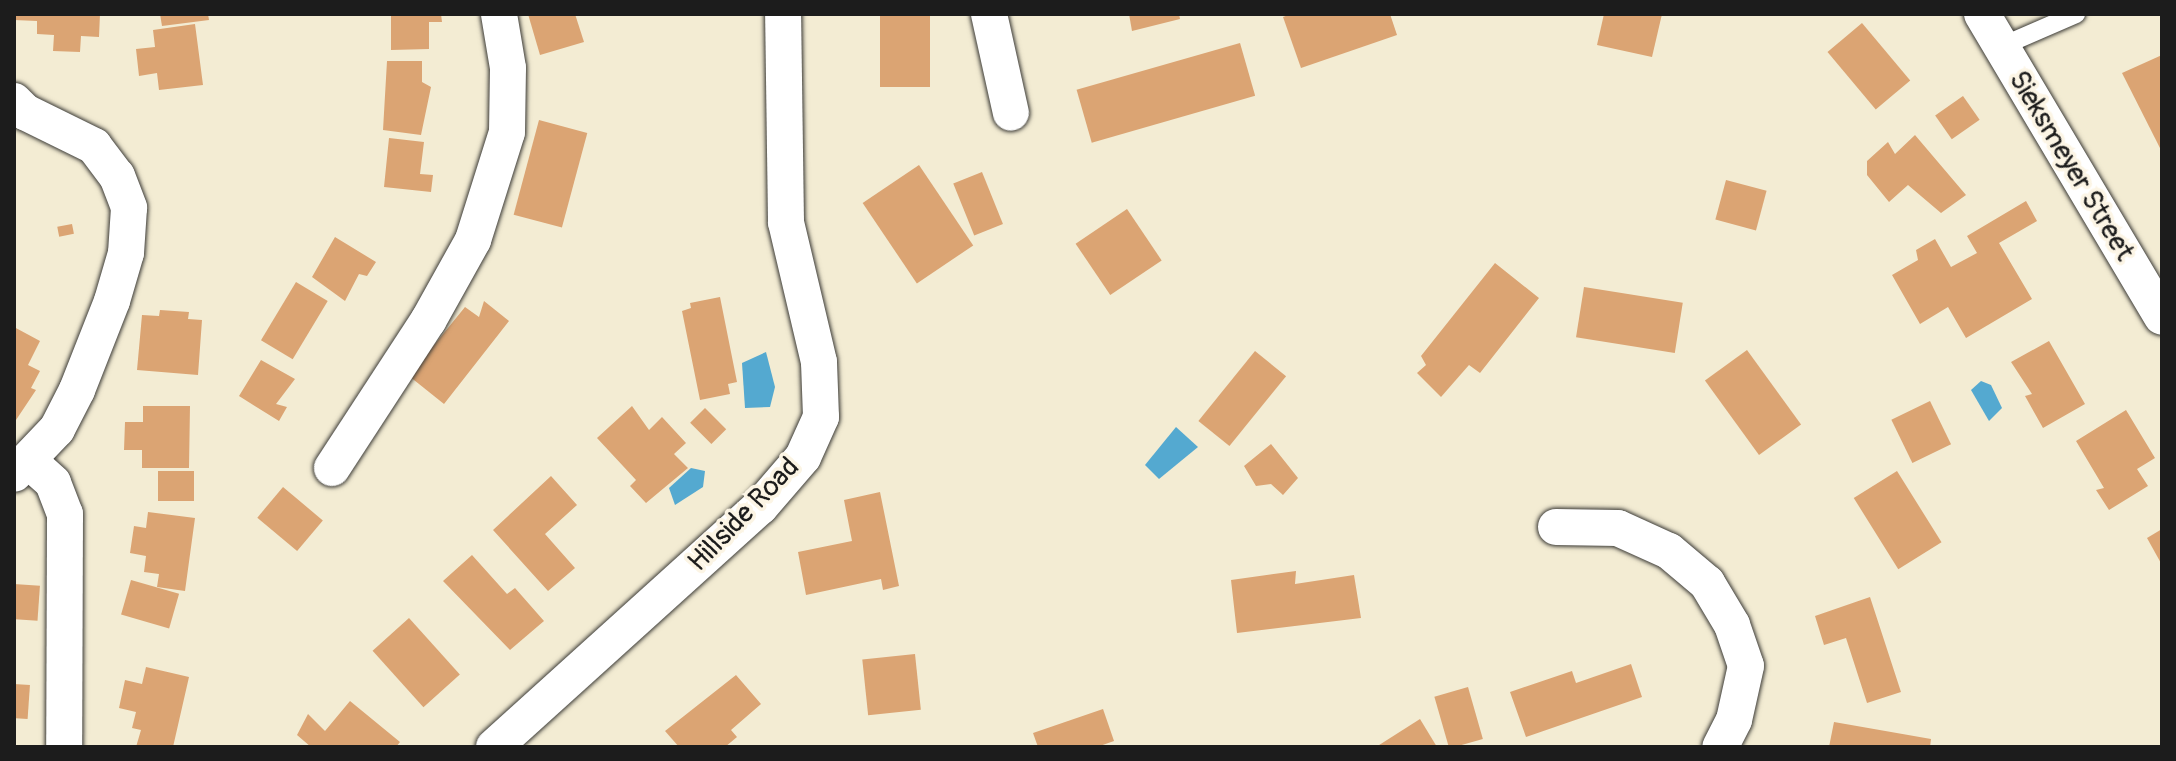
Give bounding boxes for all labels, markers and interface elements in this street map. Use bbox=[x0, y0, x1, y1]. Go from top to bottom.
street label: Sieksmeyer Street bbox=[2001, 65, 2141, 267]
street label: Hillside Road bbox=[681, 451, 807, 579]

